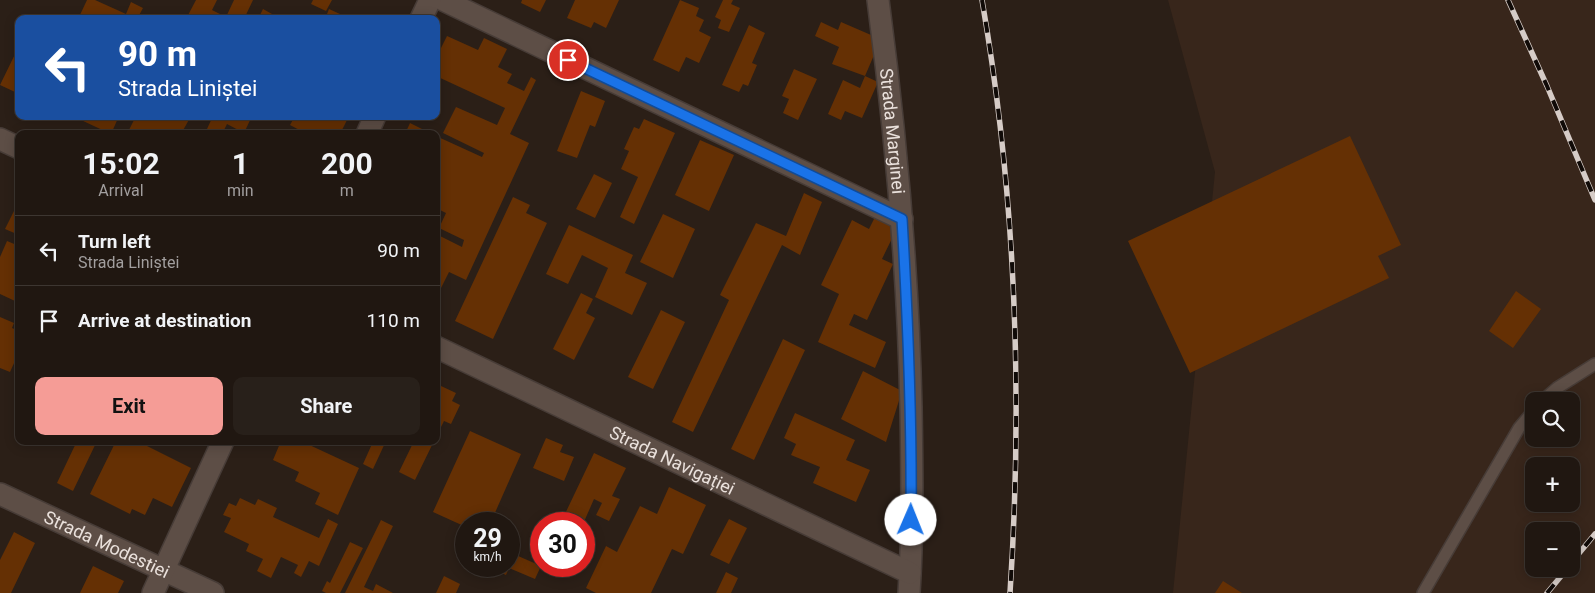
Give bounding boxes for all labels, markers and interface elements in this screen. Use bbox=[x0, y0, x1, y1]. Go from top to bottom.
text: 90 m bbox=[118, 34, 197, 75]
icon: left bbox=[35, 35, 100, 100]
pin bbox=[547, 39, 589, 81]
icon: arrive bbox=[554, 46, 582, 74]
street label: Strada Marginei bbox=[876, 67, 910, 195]
text: Strada Liniștei bbox=[118, 76, 257, 101]
text: 15:02 bbox=[82, 146, 160, 181]
text: 1 bbox=[232, 146, 249, 181]
text: 200 bbox=[321, 146, 373, 181]
text: Arrival bbox=[98, 181, 144, 200]
text: min bbox=[227, 181, 254, 200]
text: m bbox=[340, 181, 354, 200]
text: Turn left bbox=[78, 230, 151, 253]
icon: left bbox=[35, 237, 63, 265]
text: 90 m bbox=[377, 239, 420, 262]
text: Strada Liniștei bbox=[78, 253, 179, 272]
icon: arrive bbox=[35, 307, 63, 335]
text: Arrive at destination bbox=[78, 309, 251, 332]
text: 110 m bbox=[367, 309, 420, 332]
button: Exit bbox=[35, 377, 223, 435]
button: Share bbox=[233, 377, 420, 435]
map controls bbox=[1525, 392, 1580, 577]
button: search bbox=[1525, 392, 1580, 447]
street label: Strada Navigației bbox=[606, 421, 739, 499]
button: + bbox=[1525, 457, 1580, 512]
position arrow bbox=[884, 493, 936, 545]
street label: Strada Modestiei bbox=[41, 506, 173, 582]
speed limit sign: 30 bbox=[530, 512, 595, 577]
button: − bbox=[1525, 522, 1580, 577]
text: 29 bbox=[473, 524, 502, 553]
text: km/h bbox=[473, 550, 502, 564]

